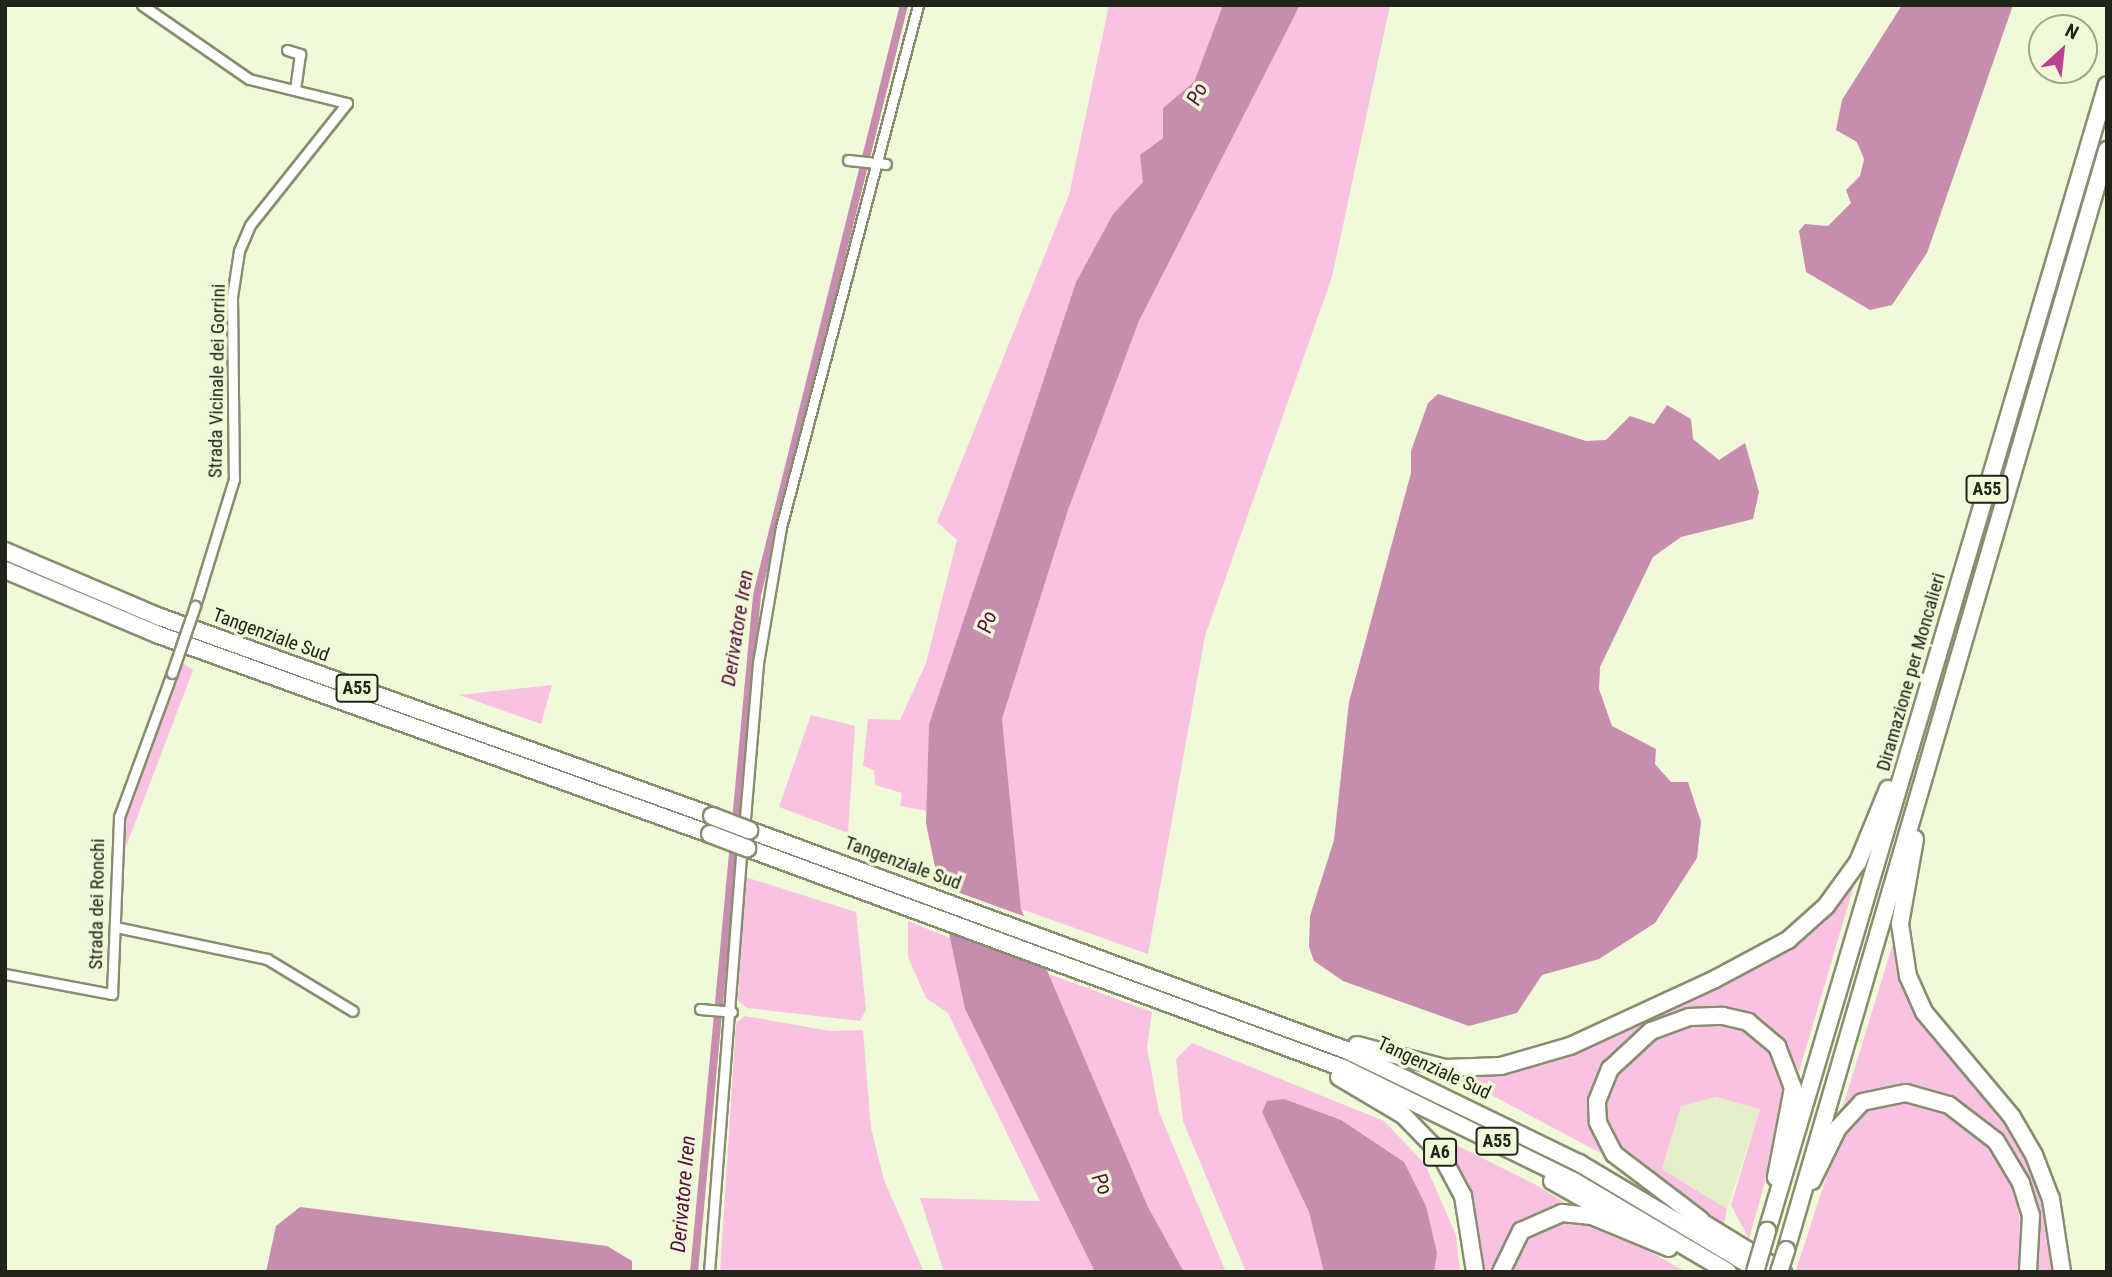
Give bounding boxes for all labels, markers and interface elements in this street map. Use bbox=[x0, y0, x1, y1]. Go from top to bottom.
north arrow bbox=[2028, 14, 2098, 84]
text: N bbox=[2061, 19, 2082, 45]
water label: Po bbox=[1181, 79, 1213, 109]
street label: Strada Vicinale dei Gorrini bbox=[204, 284, 230, 478]
road number: A55 bbox=[1964, 475, 2010, 504]
water label: Derivatore Iren bbox=[715, 568, 759, 688]
street label: Diramazione per Moncalieri bbox=[1872, 570, 1950, 774]
street label: Tangenziale Sud bbox=[210, 603, 332, 667]
water label: Po bbox=[972, 608, 1002, 636]
road number: A55 bbox=[334, 674, 380, 702]
street label: Tangenziale Sud bbox=[842, 831, 964, 895]
street label: Strada dei Ronchi bbox=[84, 838, 110, 970]
street label: Tangenziale Sud bbox=[1374, 1032, 1494, 1104]
road number: A55 bbox=[1474, 1126, 1520, 1156]
water label: Derivatore Iren bbox=[665, 1134, 701, 1254]
road number: A6 bbox=[1422, 1138, 1458, 1167]
water label: Po bbox=[1086, 1169, 1118, 1199]

